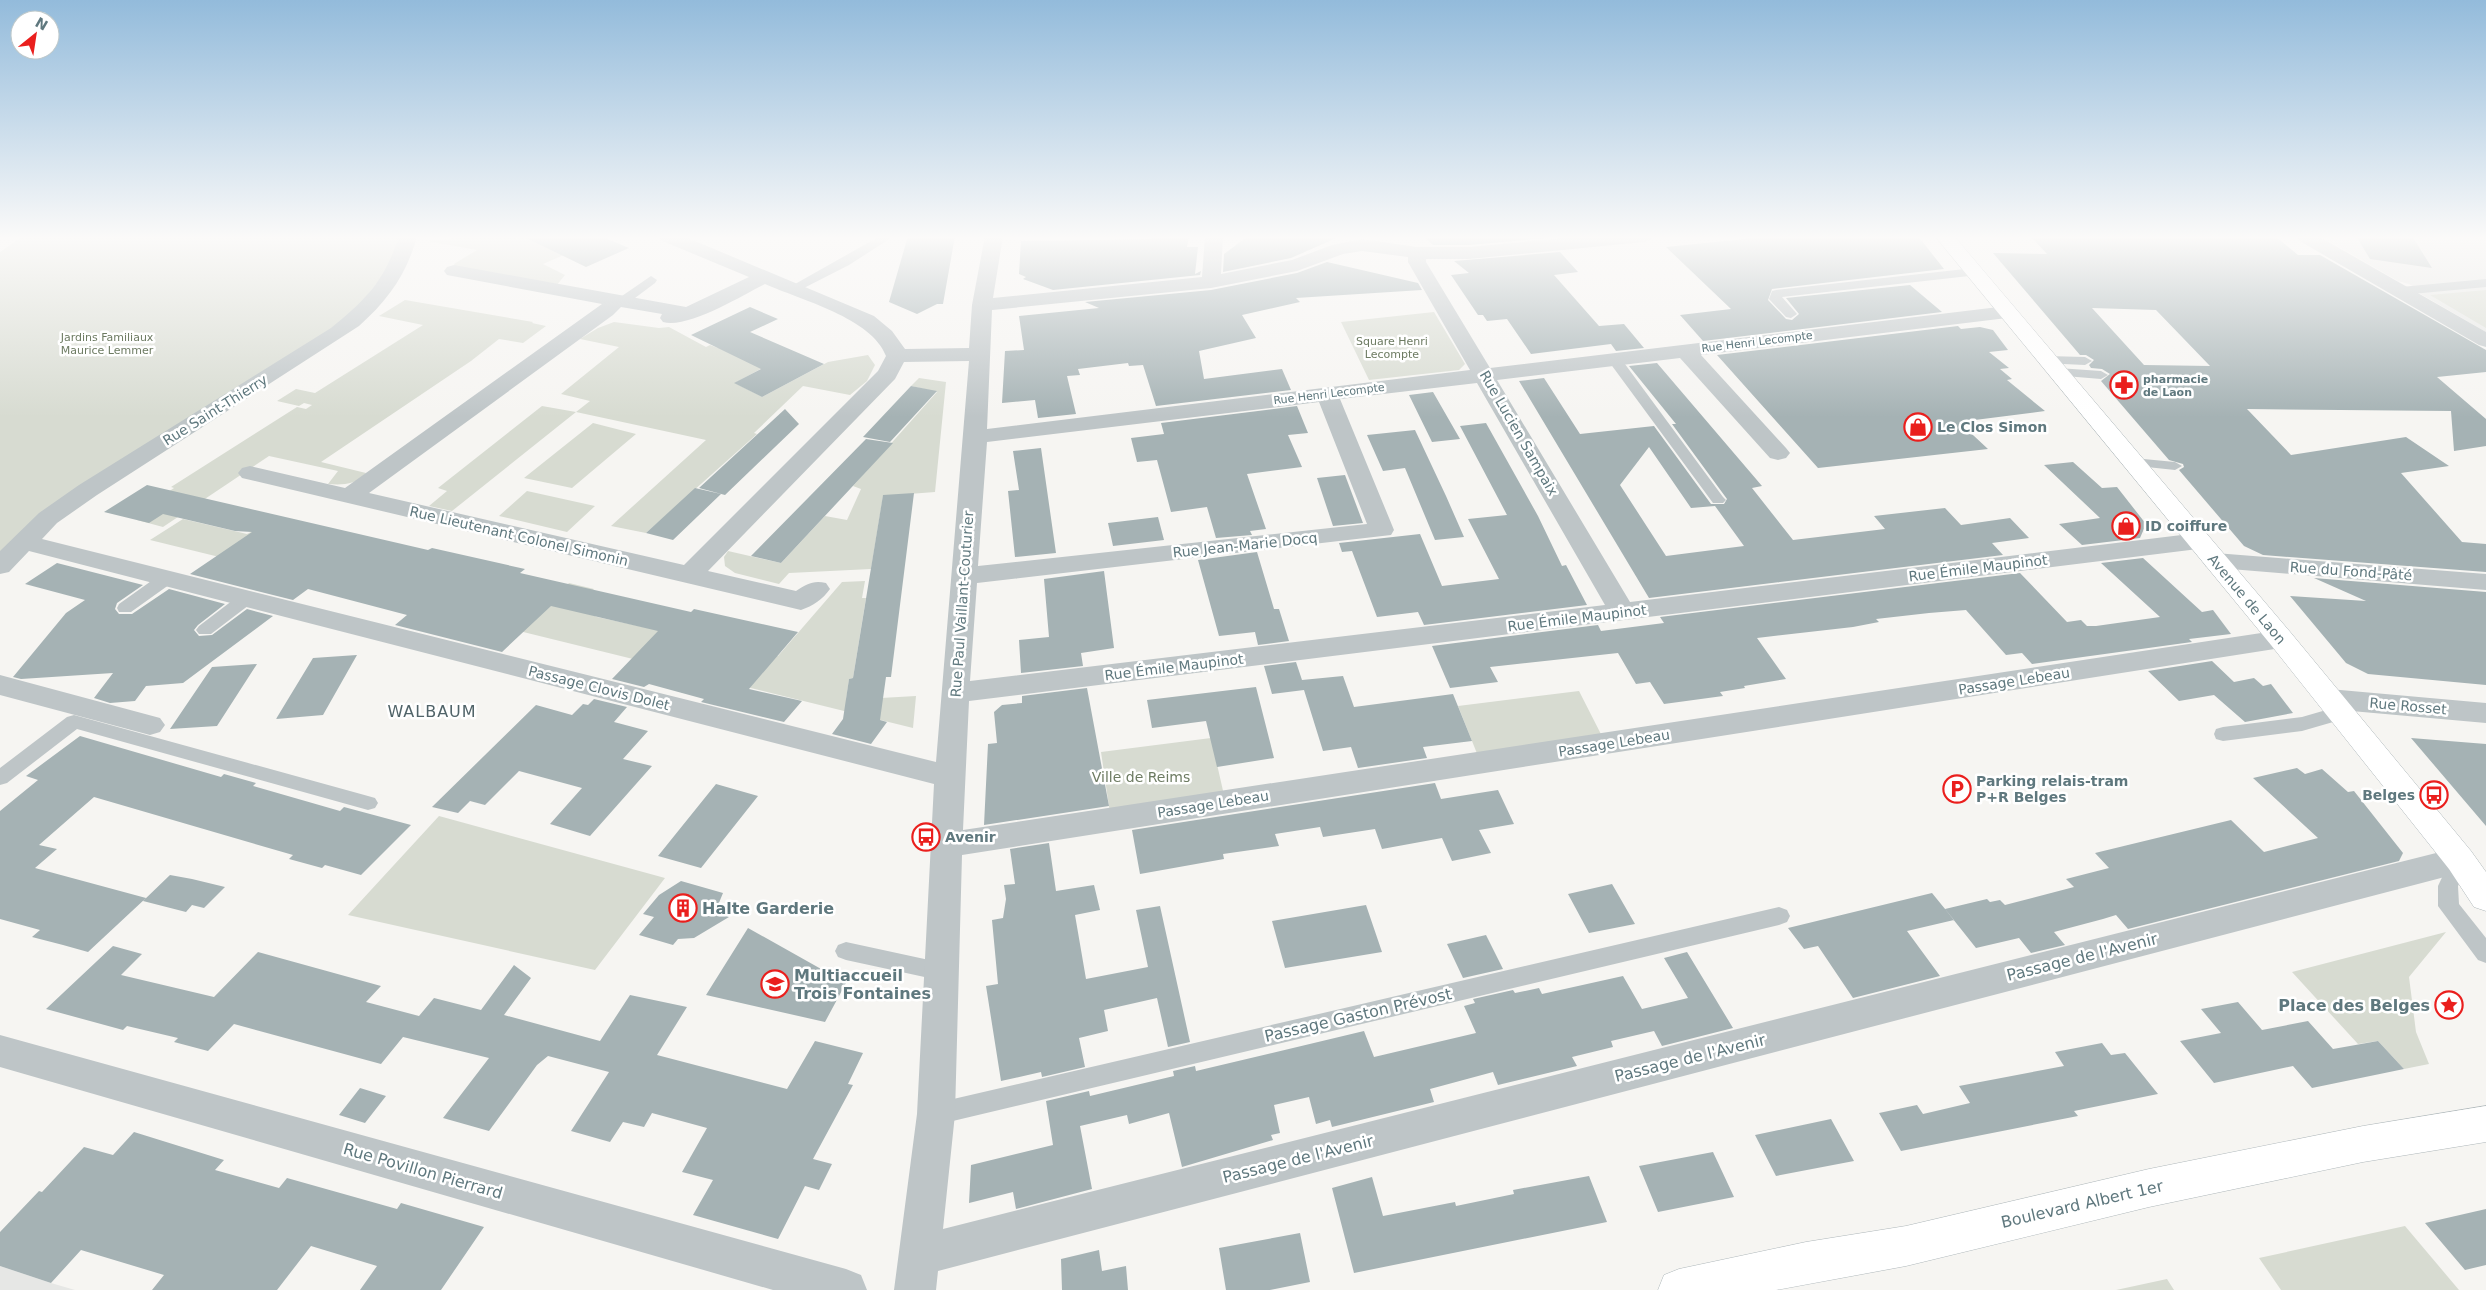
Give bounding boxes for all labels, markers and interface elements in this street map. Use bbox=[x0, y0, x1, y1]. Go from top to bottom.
north arrow bbox=[10, 10, 60, 60]
text: N bbox=[32, 14, 51, 34]
street label: Rue Henri Lecompte bbox=[1701, 329, 1813, 355]
park label: Jardins Familiaux Maurice Lemmer bbox=[60, 331, 154, 357]
park label: Square Henri Lecompte bbox=[1356, 335, 1428, 361]
street label: Rue Lucien Sampaix bbox=[1477, 368, 1561, 498]
pharmacy icon: pharmacie de Laon bbox=[2109, 370, 2139, 400]
street label: Rue Saint-Thierry bbox=[160, 371, 270, 449]
place label: pharmacie de Laon bbox=[2143, 373, 2208, 399]
street label: Rue Henri Lecompte bbox=[1273, 381, 1385, 407]
shop icon: Le Clos Simon bbox=[1903, 412, 1933, 442]
place label: Le Clos Simon bbox=[1937, 419, 2047, 435]
street label: Rue Lieutenant Colonel Simonin bbox=[408, 503, 630, 569]
street label: Rue Paul Vaillant-Couturier bbox=[947, 510, 977, 698]
shop icon: ID coiffure bbox=[2111, 511, 2141, 541]
place label: ID coiffure bbox=[2145, 518, 2227, 534]
street label: Rue Jean-Marie Docq bbox=[1172, 529, 1318, 561]
street label: Rue Émile Maupinot bbox=[1908, 551, 2049, 584]
street label: Avenue de Laon bbox=[2205, 551, 2289, 647]
street label: Rue du Fond-Pâté bbox=[2289, 559, 2413, 583]
street label: Rue Émile Maupinot bbox=[1507, 601, 1648, 634]
street label: Rue Émile Maupinot bbox=[1104, 650, 1245, 683]
street label: Passage Clovis Dolet bbox=[527, 663, 672, 713]
street label: Passage Lebeau bbox=[1957, 664, 2071, 698]
street label: Rue Rosset bbox=[2369, 695, 2448, 717]
district label: WALBAUM bbox=[387, 702, 477, 721]
street label: Passage Lebeau bbox=[1557, 726, 1671, 760]
park label: Ville de Reims bbox=[1092, 769, 1190, 785]
place label: Parking relais-tram P+R Belges bbox=[1976, 773, 2128, 805]
parking icon: Parking relais-tram P+R Belges bbox=[1942, 774, 1972, 804]
bus stop icon: Belges bbox=[2419, 780, 2449, 810]
street label: Passage Lebeau bbox=[1156, 787, 1270, 821]
place label: Belges bbox=[2362, 787, 2415, 803]
bus stop icon: Avenir bbox=[911, 822, 941, 852]
place label: Avenir bbox=[945, 829, 996, 845]
building icon: Halte Garderie bbox=[668, 893, 698, 923]
place label: Halte Garderie bbox=[702, 899, 834, 918]
street label: Passage de l'Avenir bbox=[2005, 929, 2160, 985]
place label: Multiaccueil Trois Fontaines bbox=[794, 966, 931, 1003]
school or university icon: Multiaccueil Trois Fontaines bbox=[760, 969, 790, 999]
street label: Passage Gaston Prévost bbox=[1263, 984, 1453, 1046]
place icon: Place des Belges bbox=[2434, 990, 2464, 1020]
place label: Place des Belges bbox=[2278, 996, 2430, 1015]
street label: Passage de l'Avenir bbox=[1613, 1030, 1768, 1086]
street label: Passage de l'Avenir bbox=[1221, 1131, 1376, 1187]
street label: Rue Povillon Pierrard bbox=[341, 1139, 505, 1203]
street label: Boulevard Albert 1er bbox=[1999, 1176, 2165, 1232]

